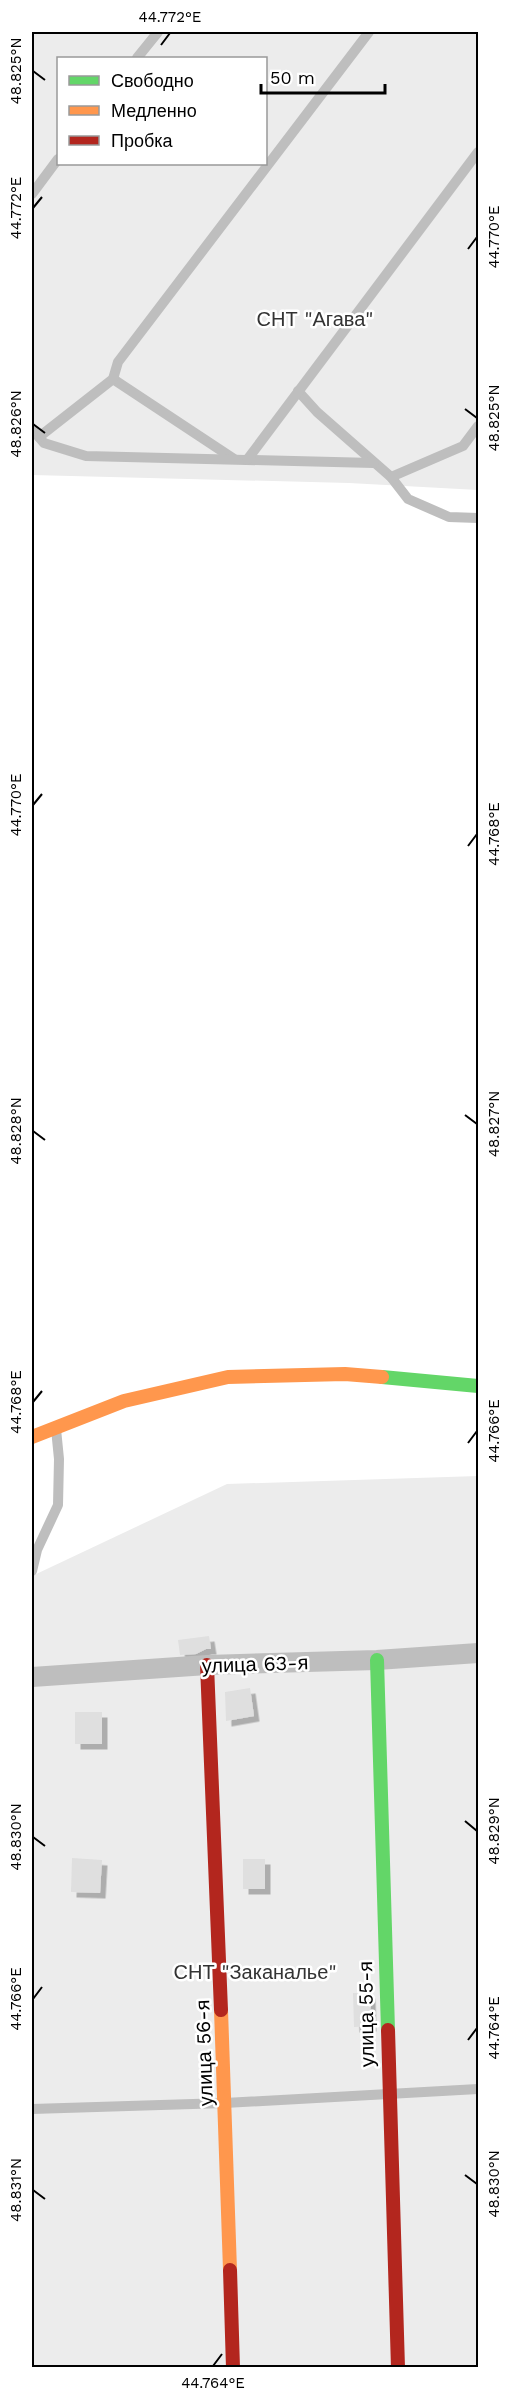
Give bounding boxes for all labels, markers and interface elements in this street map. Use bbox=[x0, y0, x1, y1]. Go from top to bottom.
text: 44.772°E bbox=[139, 8, 201, 26]
text: 48.825°N bbox=[7, 37, 25, 105]
legend bbox=[57, 57, 267, 165]
scale bar bbox=[261, 57, 386, 95]
text: 50 m bbox=[270, 67, 315, 88]
text: Свободно bbox=[111, 70, 194, 91]
text: Медленно bbox=[111, 100, 197, 121]
text: Пробка bbox=[111, 130, 174, 151]
text: 44.772°E bbox=[7, 177, 25, 239]
text: 44.770°E bbox=[485, 205, 503, 269]
park label: СНТ "Агава" bbox=[257, 307, 373, 331]
text: 48.825°N bbox=[485, 384, 503, 452]
text: 48.826°N bbox=[7, 390, 25, 458]
text: 44.770°E bbox=[7, 773, 25, 837]
text: 44.768°E bbox=[485, 802, 503, 866]
text: 48.827°N bbox=[485, 1091, 503, 1157]
text: 48.828°N bbox=[7, 1097, 25, 1165]
text: 44.768°E bbox=[7, 1370, 25, 1434]
text: 44.766°E bbox=[485, 1399, 503, 1463]
street label: улица 63-я bbox=[201, 1650, 309, 1678]
text: 48.829°N bbox=[485, 1797, 503, 1865]
text: 48.830°N bbox=[7, 1803, 25, 1871]
park label: СНТ "Заканалье" bbox=[174, 1960, 336, 1984]
street label: улица 55-я bbox=[353, 1961, 379, 2067]
text: 44.766°E bbox=[7, 1967, 25, 2031]
text: 44.764°E bbox=[485, 1996, 503, 2060]
street label: улица 56-я bbox=[190, 1999, 218, 2107]
text: 48.830°N bbox=[485, 2150, 503, 2218]
text: 48.831°N bbox=[7, 2158, 25, 2222]
text: 44.764°E bbox=[181, 2374, 245, 2392]

